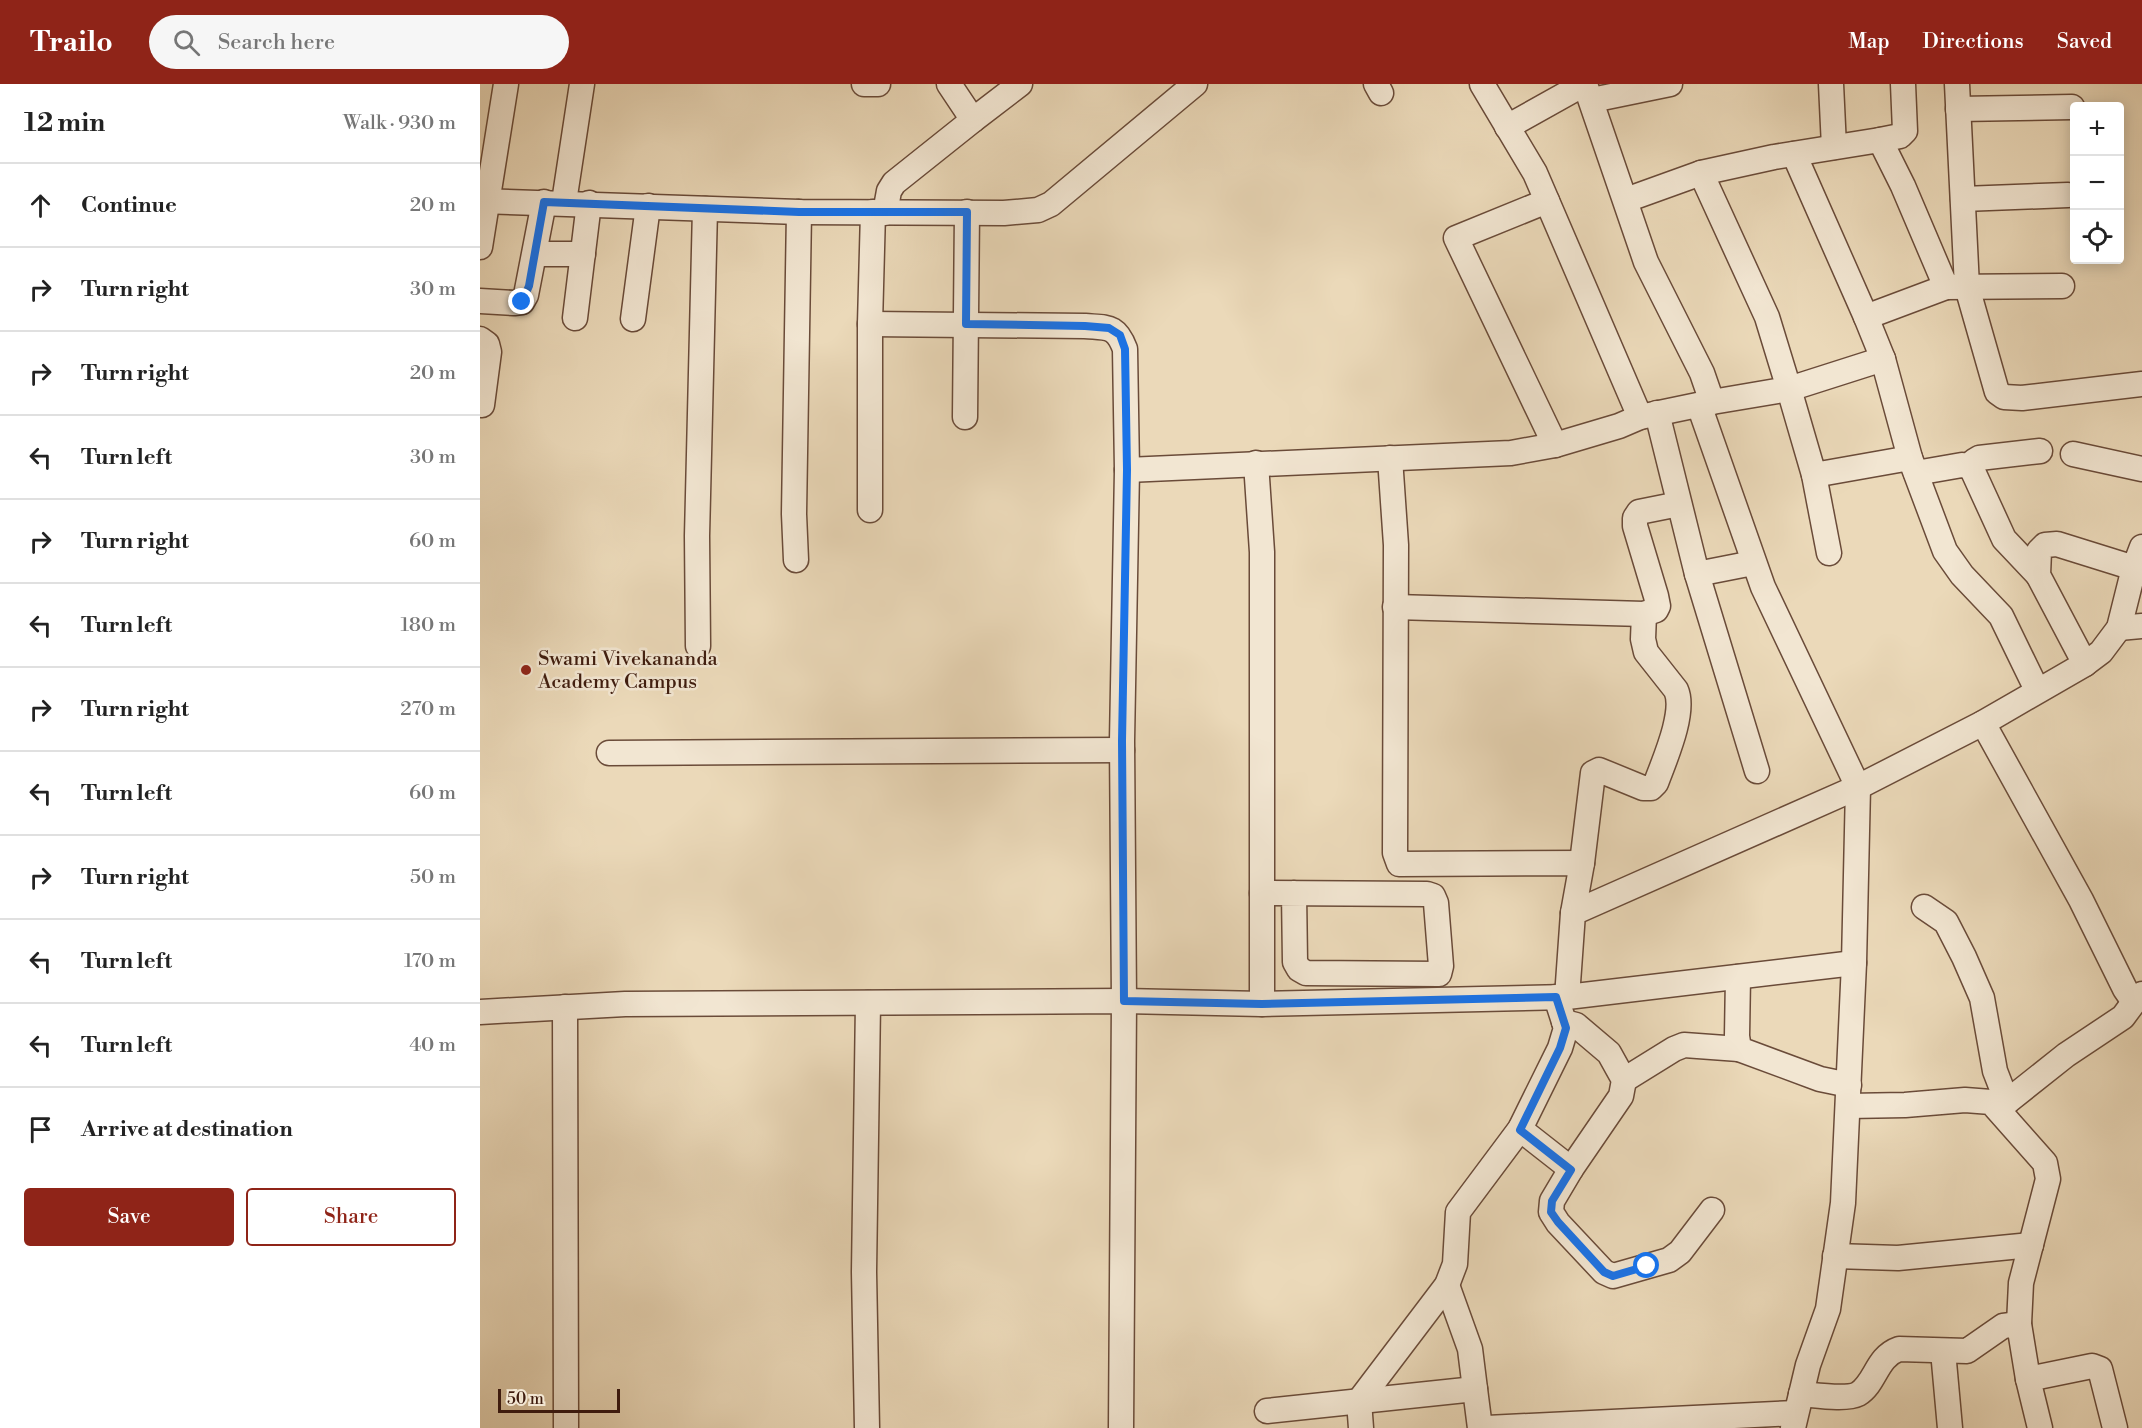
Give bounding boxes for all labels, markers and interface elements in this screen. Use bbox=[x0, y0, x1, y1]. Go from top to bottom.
search box bbox=[149, 15, 569, 69]
text: Trailo bbox=[30, 25, 113, 60]
icon: search bbox=[170, 26, 203, 59]
text: Search here bbox=[218, 29, 335, 56]
text: Map bbox=[1848, 29, 1890, 55]
text: Directions bbox=[1923, 29, 2024, 55]
text: Saved bbox=[2057, 29, 2112, 55]
map controls bbox=[2070, 102, 2124, 264]
button: + bbox=[2070, 102, 2124, 156]
text: 12 min bbox=[24, 107, 105, 139]
text: Walk · 930 m bbox=[343, 111, 456, 136]
button: − bbox=[2070, 156, 2124, 210]
icon: ahead bbox=[24, 189, 57, 222]
text: Continue bbox=[81, 192, 177, 219]
text: 20 m bbox=[410, 193, 456, 218]
button: locate bbox=[2070, 210, 2124, 264]
icon: right bbox=[24, 273, 57, 306]
text: Turn right bbox=[81, 276, 189, 303]
text: 30 m bbox=[410, 277, 456, 302]
route end bbox=[508, 288, 534, 314]
icon: right bbox=[24, 357, 57, 390]
text: Turn right bbox=[81, 360, 189, 387]
text: 20 m bbox=[410, 361, 456, 386]
icon: left bbox=[24, 441, 57, 474]
text: Turn left bbox=[81, 444, 172, 471]
text: 30 m bbox=[410, 445, 456, 470]
icon: right bbox=[24, 525, 57, 558]
text: Turn right bbox=[81, 528, 189, 555]
text: 60 m bbox=[409, 529, 456, 554]
icon: left bbox=[24, 609, 57, 642]
text: Turn left bbox=[81, 612, 172, 639]
text: 180 m bbox=[401, 613, 456, 638]
place label: Swami Vivekananda Academy Campus bbox=[537, 647, 718, 695]
marker: Swami Vivekananda Academy Campus bbox=[519, 663, 533, 677]
icon: right bbox=[24, 693, 57, 726]
text: Turn right bbox=[81, 696, 189, 723]
text: 270 m bbox=[400, 697, 456, 722]
icon: left bbox=[24, 777, 57, 810]
text: Turn left bbox=[81, 780, 172, 807]
text: 60 m bbox=[409, 781, 456, 806]
icon: right bbox=[24, 861, 57, 894]
text: Turn right bbox=[81, 864, 189, 891]
text: 50 m bbox=[410, 865, 456, 890]
icon: left bbox=[24, 945, 57, 978]
text: Turn left bbox=[81, 948, 172, 975]
text: 170 m bbox=[404, 949, 456, 974]
icon: left bbox=[24, 1029, 57, 1062]
text: Turn left bbox=[81, 1032, 172, 1059]
text: 40 m bbox=[409, 1033, 456, 1058]
icon: arrive bbox=[24, 1113, 57, 1146]
text: Arrive at destination bbox=[81, 1116, 293, 1143]
button: Save bbox=[24, 1188, 234, 1246]
button: Share bbox=[246, 1188, 456, 1246]
route start bbox=[1633, 1252, 1659, 1278]
scale bar bbox=[498, 1386, 620, 1414]
text: 50 m bbox=[507, 1389, 544, 1409]

